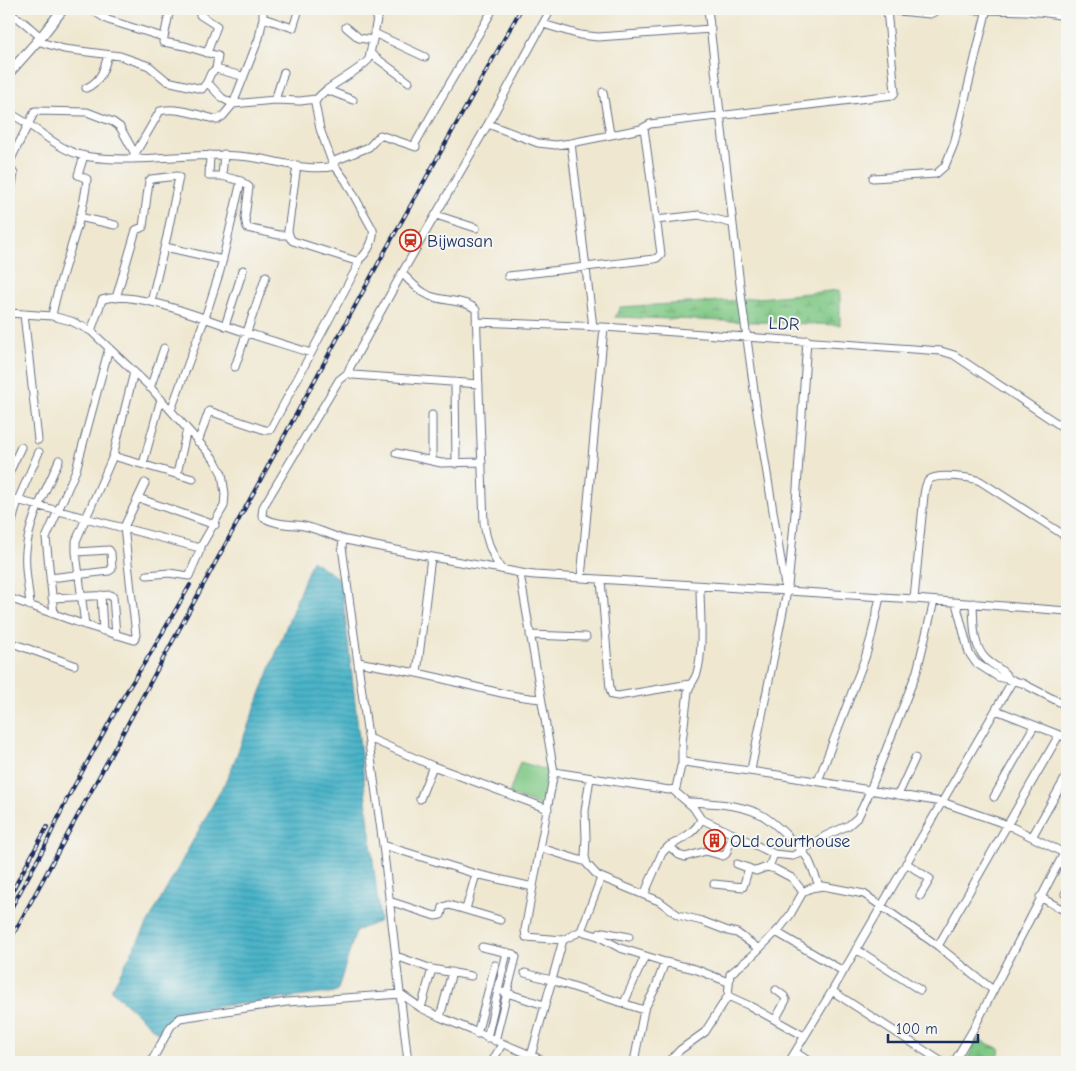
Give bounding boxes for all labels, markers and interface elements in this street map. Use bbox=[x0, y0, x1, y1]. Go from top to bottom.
station icon: Bijwasan bbox=[399, 229, 423, 253]
place label: Bijwasan bbox=[427, 231, 493, 252]
street label: LDR bbox=[768, 313, 800, 335]
building icon: OLd courthouse bbox=[702, 829, 726, 853]
place label: OLd courthouse bbox=[730, 831, 850, 852]
scale bar bbox=[888, 1011, 978, 1043]
text: 100 m bbox=[896, 1020, 938, 1038]

